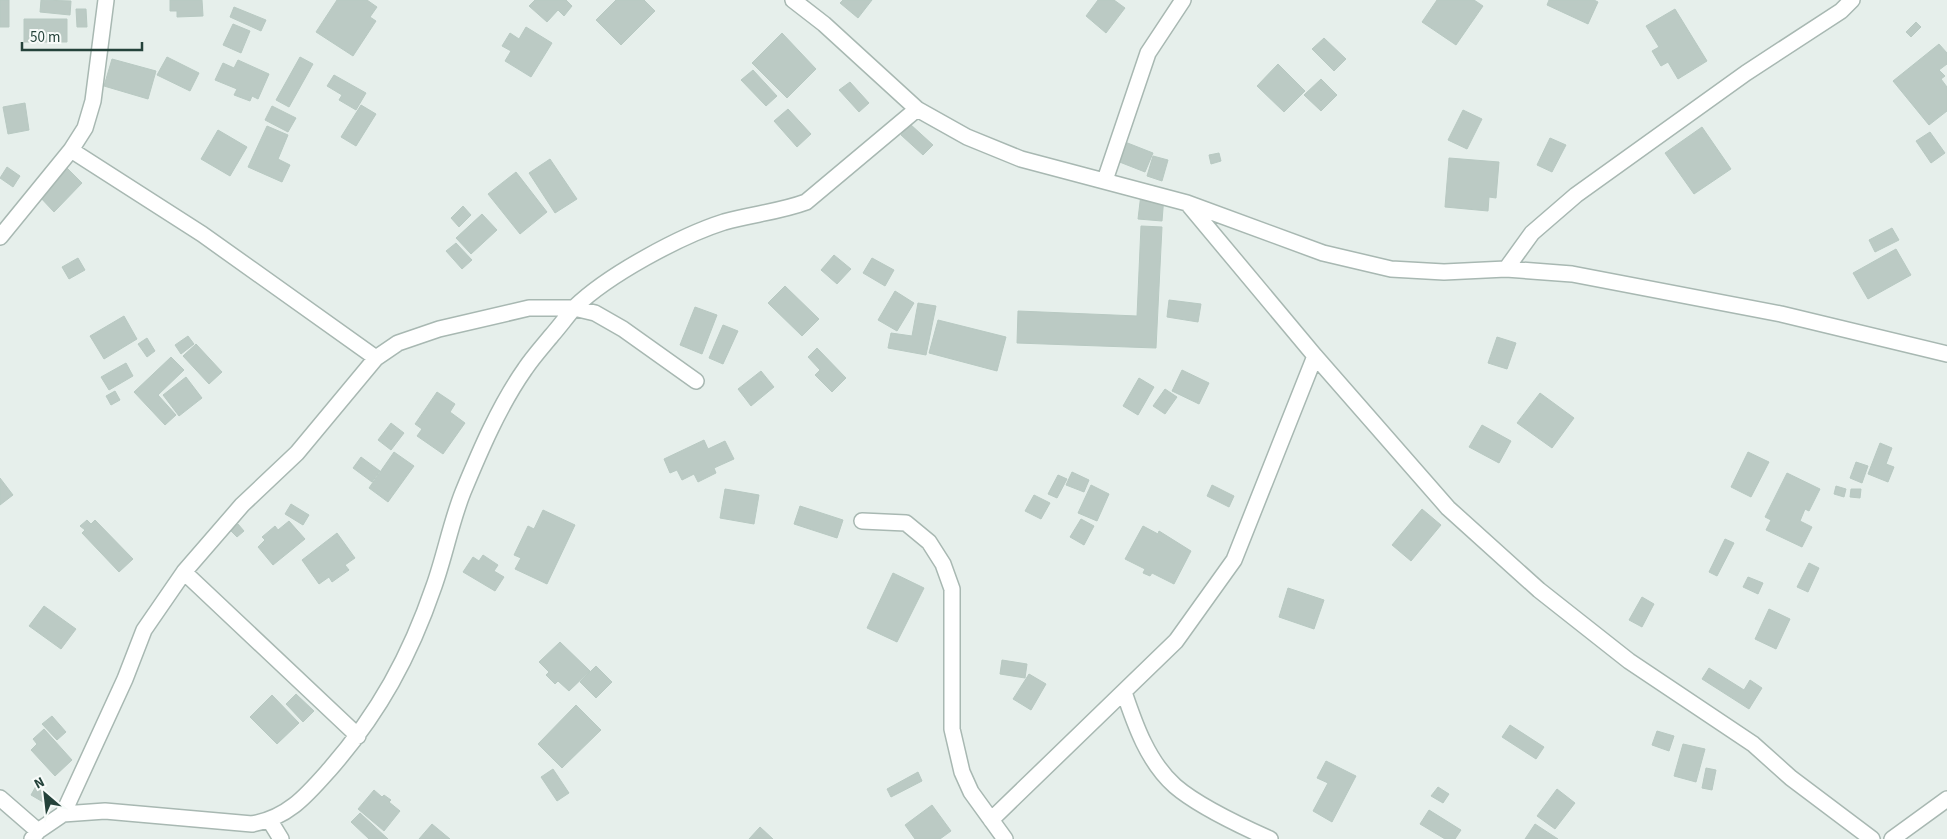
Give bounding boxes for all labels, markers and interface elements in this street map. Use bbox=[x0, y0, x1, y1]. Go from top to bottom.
scale bar bbox=[22, 20, 142, 52]
text: 50 m bbox=[30, 27, 60, 48]
north arrow bbox=[20, 769, 70, 819]
text: N bbox=[31, 772, 48, 794]

